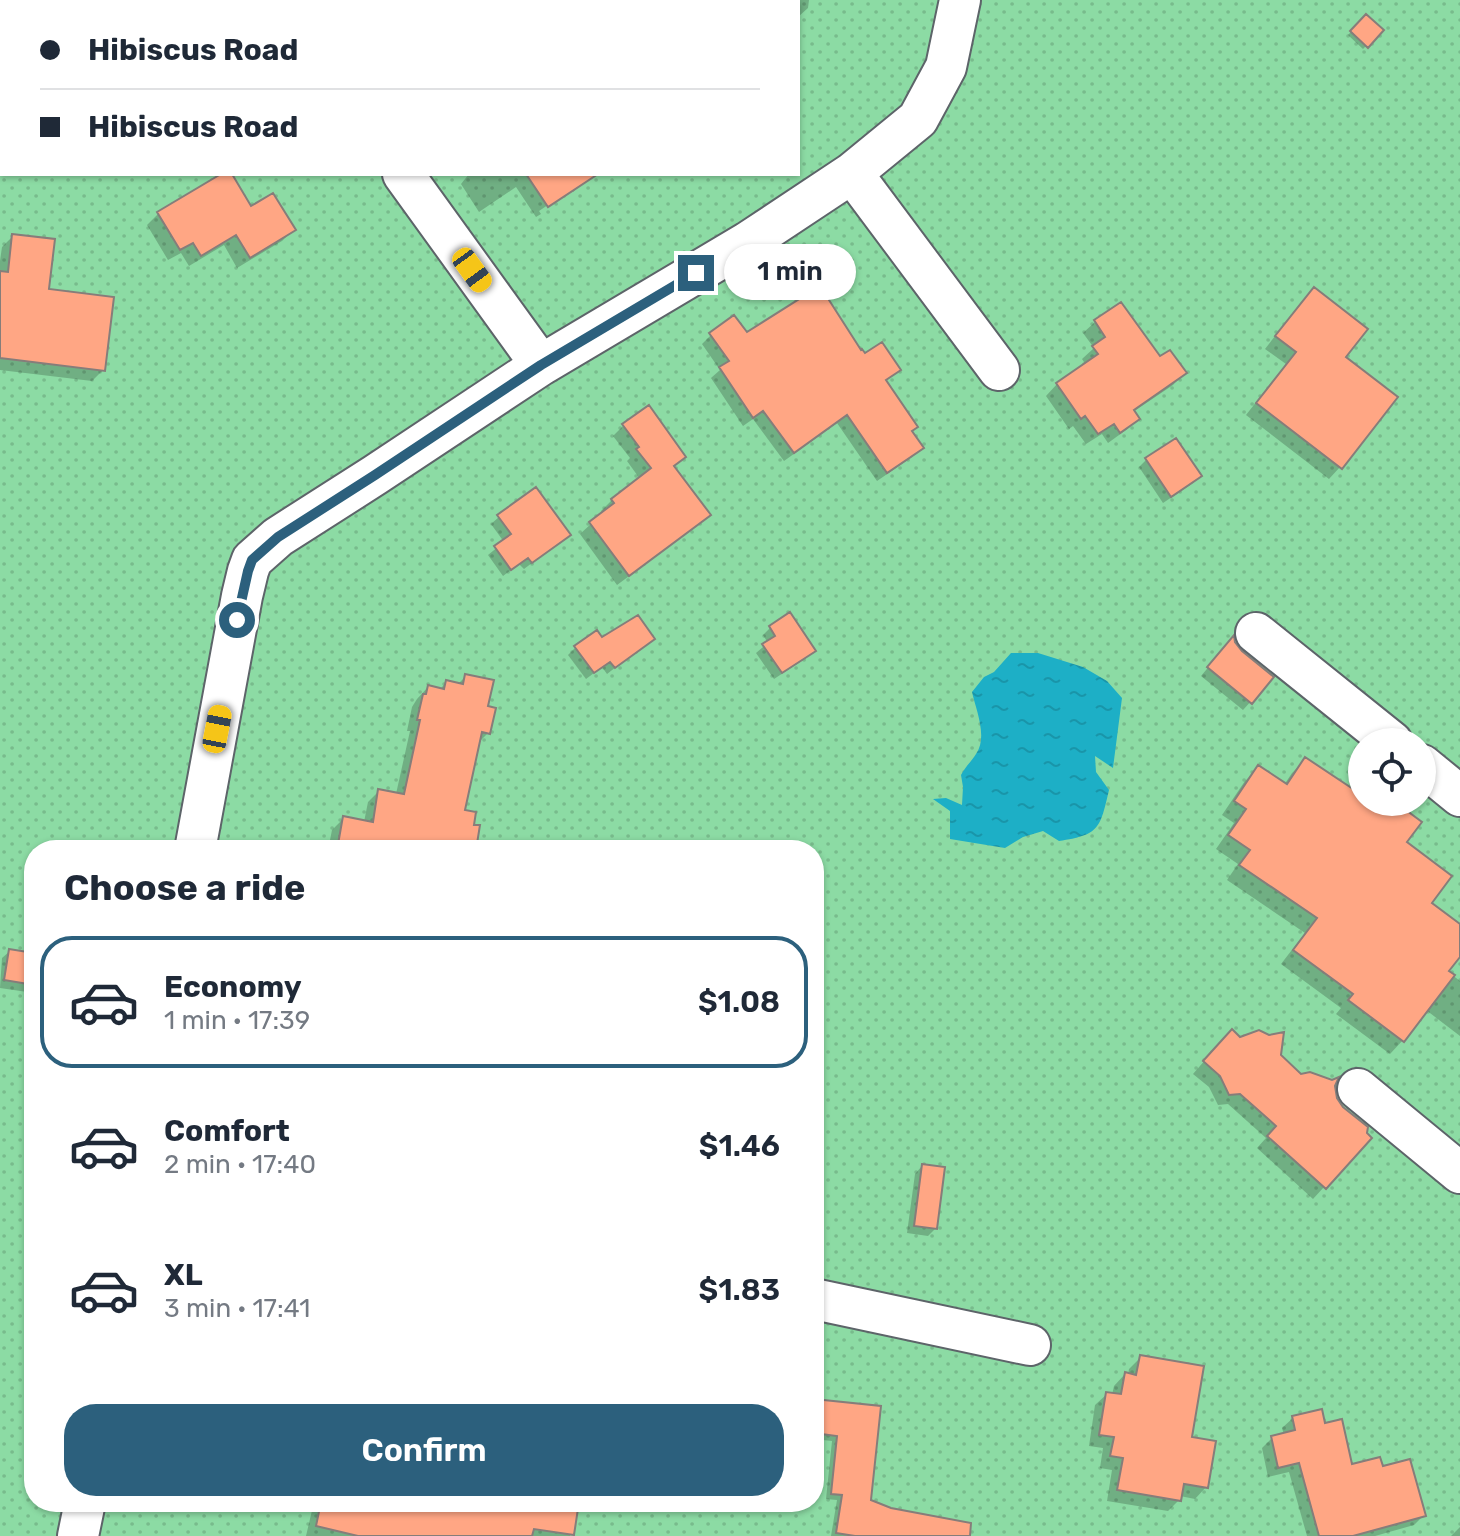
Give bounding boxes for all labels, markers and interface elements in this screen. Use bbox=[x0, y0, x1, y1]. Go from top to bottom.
text: Hibiscus Road bbox=[88, 32, 298, 68]
text: Hibiscus Road bbox=[88, 109, 298, 145]
car bbox=[448, 244, 496, 296]
callout: 1 min bbox=[724, 245, 856, 301]
route end bbox=[678, 255, 714, 291]
text: 1 min bbox=[757, 256, 823, 287]
route start bbox=[219, 602, 255, 638]
car bbox=[201, 703, 233, 755]
map controls bbox=[1348, 728, 1436, 816]
button: locate bbox=[1348, 728, 1436, 816]
text: Choose a ride bbox=[64, 866, 305, 909]
icon: car bbox=[68, 966, 140, 1038]
text: Economy bbox=[164, 969, 302, 1005]
text: $1.08 bbox=[698, 984, 780, 1020]
text: 1 min · 17:39 bbox=[164, 1005, 310, 1036]
icon: car bbox=[68, 1110, 140, 1182]
text: Comfort bbox=[164, 1113, 290, 1149]
text: $1.46 bbox=[699, 1128, 780, 1164]
text: 2 min · 17:40 bbox=[164, 1149, 316, 1180]
icon: car bbox=[68, 1254, 140, 1326]
text: XL bbox=[164, 1257, 203, 1293]
text: $1.83 bbox=[699, 1272, 780, 1308]
text: 3 min · 17:41 bbox=[164, 1293, 310, 1324]
button: Confirm bbox=[64, 1404, 784, 1496]

